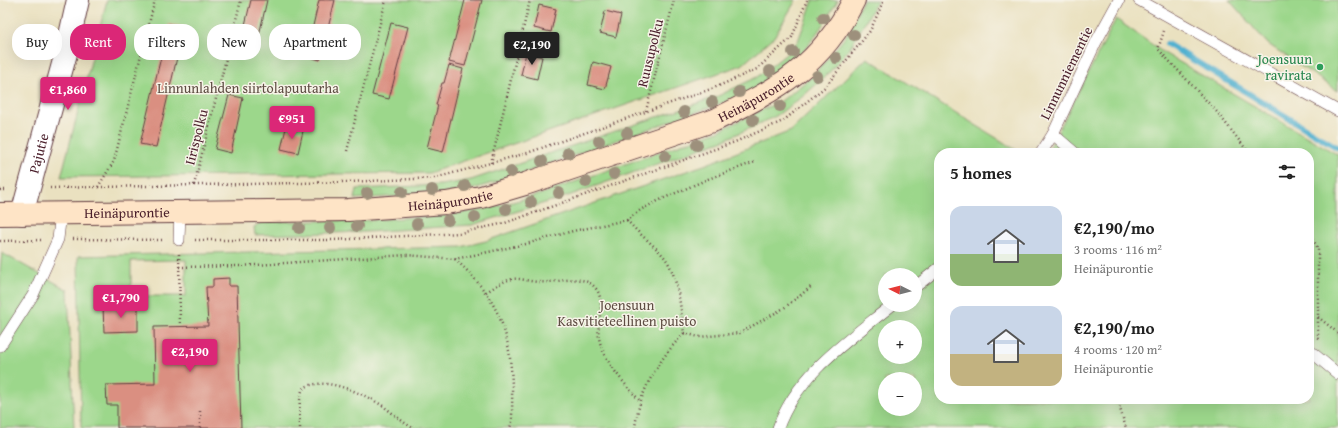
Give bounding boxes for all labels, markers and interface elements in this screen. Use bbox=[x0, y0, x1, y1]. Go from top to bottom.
street label: Ruusupolku bbox=[632, 16, 668, 89]
street label: Linnunniementie bbox=[1035, 23, 1097, 123]
chip: Buy bbox=[12, 24, 62, 60]
chip: Rent bbox=[70, 24, 126, 60]
chip: Filters bbox=[134, 24, 199, 60]
chip: New bbox=[207, 24, 261, 60]
chip: Apartment bbox=[269, 24, 361, 60]
pin: €2,190 bbox=[499, 32, 565, 66]
text: €2,190 bbox=[513, 35, 551, 54]
place label: Joensuun ravirata bbox=[1255, 49, 1312, 85]
marker: Joensuun ravirata bbox=[1315, 62, 1325, 72]
street label: Heinäpurontie bbox=[714, 67, 799, 127]
pin: €1,860 bbox=[35, 77, 101, 111]
park label: Linnunlahden siirtolapuutarha bbox=[157, 78, 339, 98]
text: €1,860 bbox=[49, 80, 87, 99]
pin: €951 bbox=[268, 106, 316, 140]
street label: Iirispolku bbox=[179, 107, 213, 167]
text: €951 bbox=[279, 109, 305, 128]
street label: Pajutie bbox=[24, 130, 54, 176]
text: 5 homes bbox=[950, 160, 1012, 185]
icon: filters bbox=[1276, 161, 1298, 183]
street label: Heinäpurontie bbox=[407, 184, 496, 216]
street label: Heinäpurontie bbox=[84, 202, 170, 223]
text: €2,190/mo bbox=[1074, 215, 1155, 240]
icon: home bbox=[982, 222, 1030, 270]
text: 3 rooms · 116 m² bbox=[1074, 240, 1162, 259]
text: Heinäpurontie bbox=[1074, 259, 1153, 278]
north arrow bbox=[878, 268, 922, 312]
map controls bbox=[878, 268, 922, 416]
pin: €1,790 bbox=[88, 285, 154, 319]
text: €1,790 bbox=[102, 288, 140, 307]
park label: Joensuun Kasvitieteellinen puisto bbox=[558, 295, 696, 331]
text: €2,190/mo bbox=[1074, 315, 1155, 340]
button: + bbox=[878, 320, 922, 364]
icon: home bbox=[982, 322, 1030, 370]
pin: €2,190 bbox=[157, 339, 223, 373]
text: 4 rooms · 120 m² bbox=[1074, 340, 1162, 359]
text: €2,190 bbox=[171, 342, 209, 361]
text: Heinäpurontie bbox=[1074, 359, 1153, 378]
button: − bbox=[878, 372, 922, 416]

